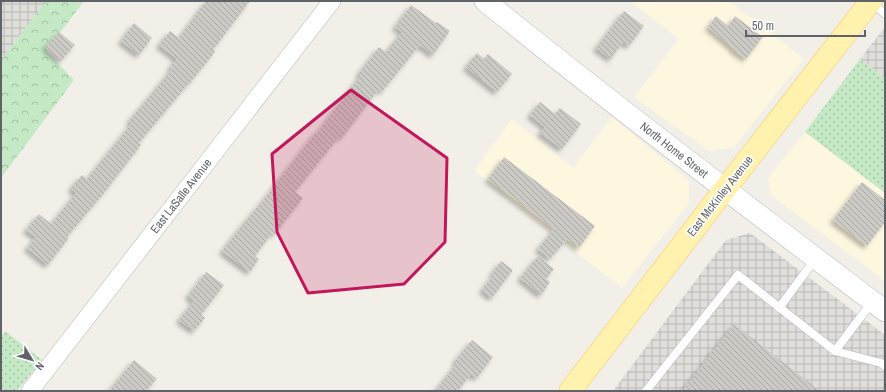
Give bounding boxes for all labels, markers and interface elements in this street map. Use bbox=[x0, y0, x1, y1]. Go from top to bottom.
scale bar bbox=[746, 12, 865, 38]
text: 50 m bbox=[752, 18, 774, 34]
street label: North Home Street bbox=[637, 118, 711, 182]
street label: East McKinley Avenue bbox=[683, 152, 757, 240]
street label: East LaSalle Avenue bbox=[147, 155, 215, 237]
north arrow bbox=[12, 340, 52, 380]
text: N bbox=[32, 359, 47, 373]

